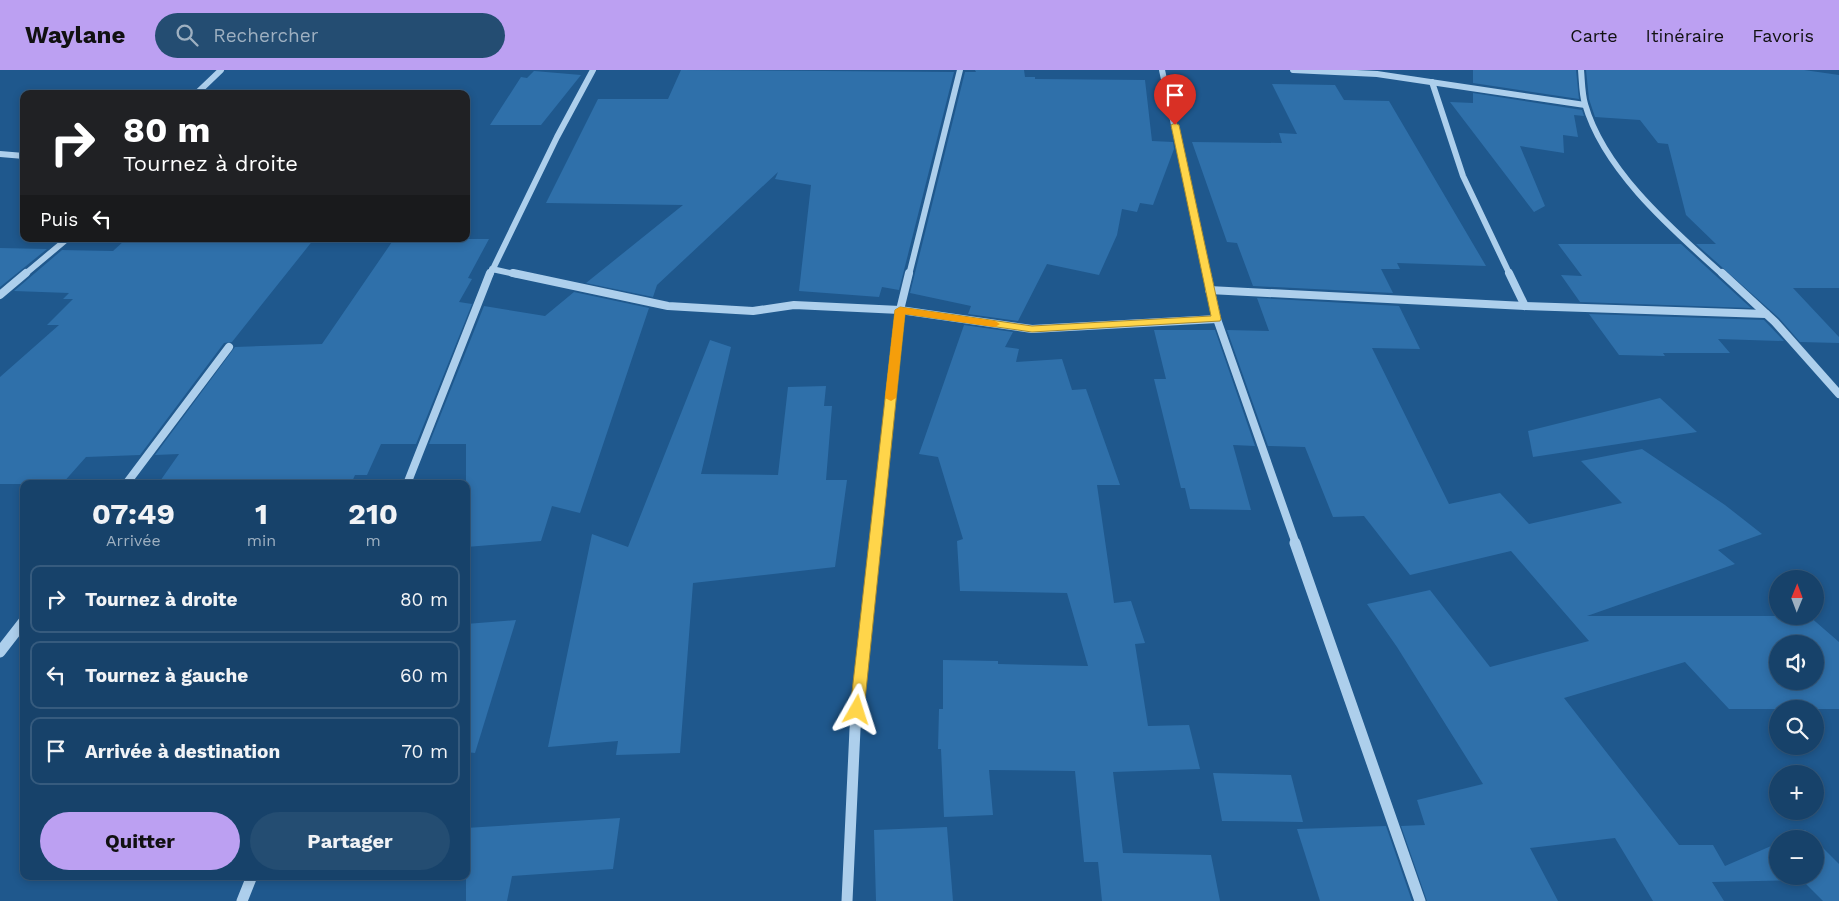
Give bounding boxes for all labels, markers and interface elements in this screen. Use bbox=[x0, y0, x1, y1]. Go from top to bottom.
search box bbox=[155, 13, 505, 58]
text: Waylane bbox=[25, 21, 125, 49]
icon: search bbox=[173, 21, 201, 49]
text: Rechercher bbox=[213, 24, 319, 47]
text: Carte bbox=[1570, 25, 1618, 46]
text: Itinéraire bbox=[1646, 25, 1724, 46]
text: Favoris bbox=[1752, 25, 1814, 46]
pin bbox=[1154, 74, 1196, 125]
icon: arrive bbox=[1161, 81, 1189, 109]
text: 80 m bbox=[123, 109, 210, 151]
icon: right bbox=[40, 110, 105, 175]
text: Tournez à droite bbox=[123, 151, 298, 176]
icon: left bbox=[88, 205, 116, 233]
text: Puis bbox=[40, 208, 78, 231]
text: 07:49 bbox=[92, 496, 175, 531]
text: 1 bbox=[255, 496, 268, 531]
text: 210 bbox=[348, 496, 398, 531]
text: Arrivée bbox=[106, 531, 161, 550]
text: min bbox=[247, 531, 276, 550]
text: m bbox=[365, 531, 381, 550]
north arrow bbox=[1769, 570, 1824, 625]
map controls bbox=[1769, 570, 1824, 885]
icon: right bbox=[42, 585, 70, 613]
text: Tournez à droite bbox=[85, 588, 237, 611]
text: 80 m bbox=[400, 588, 448, 611]
button: sound bbox=[1769, 635, 1824, 690]
icon: left bbox=[42, 661, 70, 689]
text: Tournez à gauche bbox=[85, 664, 248, 687]
text: 60 m bbox=[400, 664, 448, 687]
position arrow bbox=[830, 683, 882, 735]
button: search bbox=[1769, 700, 1824, 755]
icon: arrive bbox=[42, 737, 70, 765]
text: Arrivée à destination bbox=[85, 740, 280, 763]
text: 70 m bbox=[401, 740, 448, 763]
button: + bbox=[1769, 765, 1824, 820]
button: Quitter bbox=[40, 812, 240, 870]
button: Partager bbox=[250, 812, 450, 870]
button: − bbox=[1769, 830, 1824, 885]

